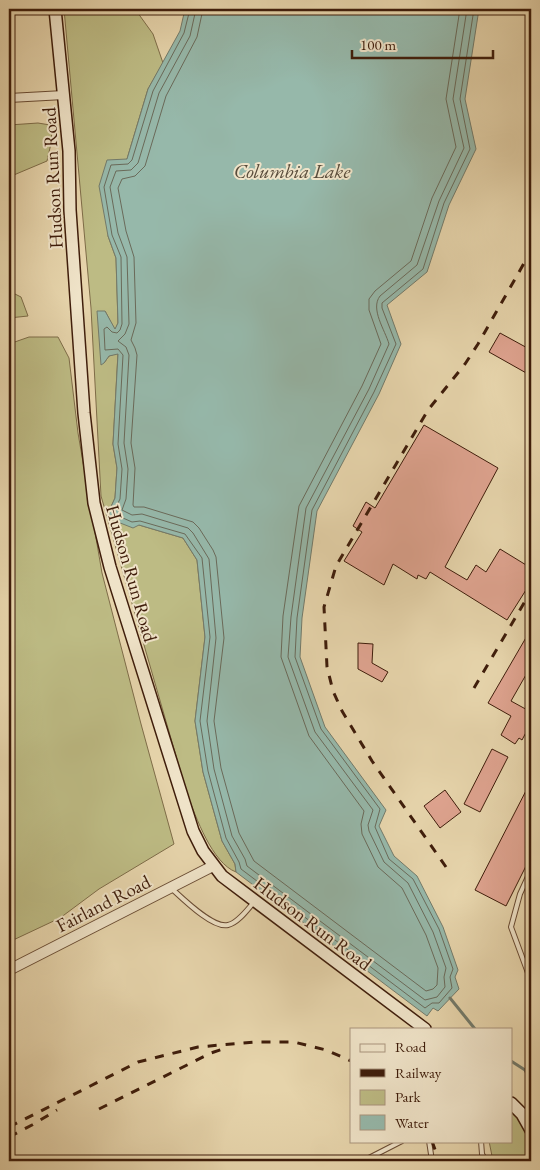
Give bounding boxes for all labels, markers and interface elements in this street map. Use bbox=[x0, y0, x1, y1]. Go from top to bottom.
scale bar bbox=[352, 28, 494, 60]
text: 100 m bbox=[360, 35, 397, 54]
street label: Hudson Run Road bbox=[36, 106, 69, 249]
water label: Columbia Lake bbox=[234, 158, 350, 184]
street label: Hudson Run Road bbox=[100, 502, 163, 645]
street label: Fairland Road bbox=[52, 869, 155, 938]
street label: Hudson Run Road bbox=[249, 871, 377, 976]
legend bbox=[350, 1028, 512, 1142]
text: Road bbox=[395, 1037, 427, 1056]
text: Railway bbox=[395, 1063, 442, 1082]
text: Park bbox=[395, 1087, 422, 1106]
text: Water bbox=[395, 1113, 429, 1132]

